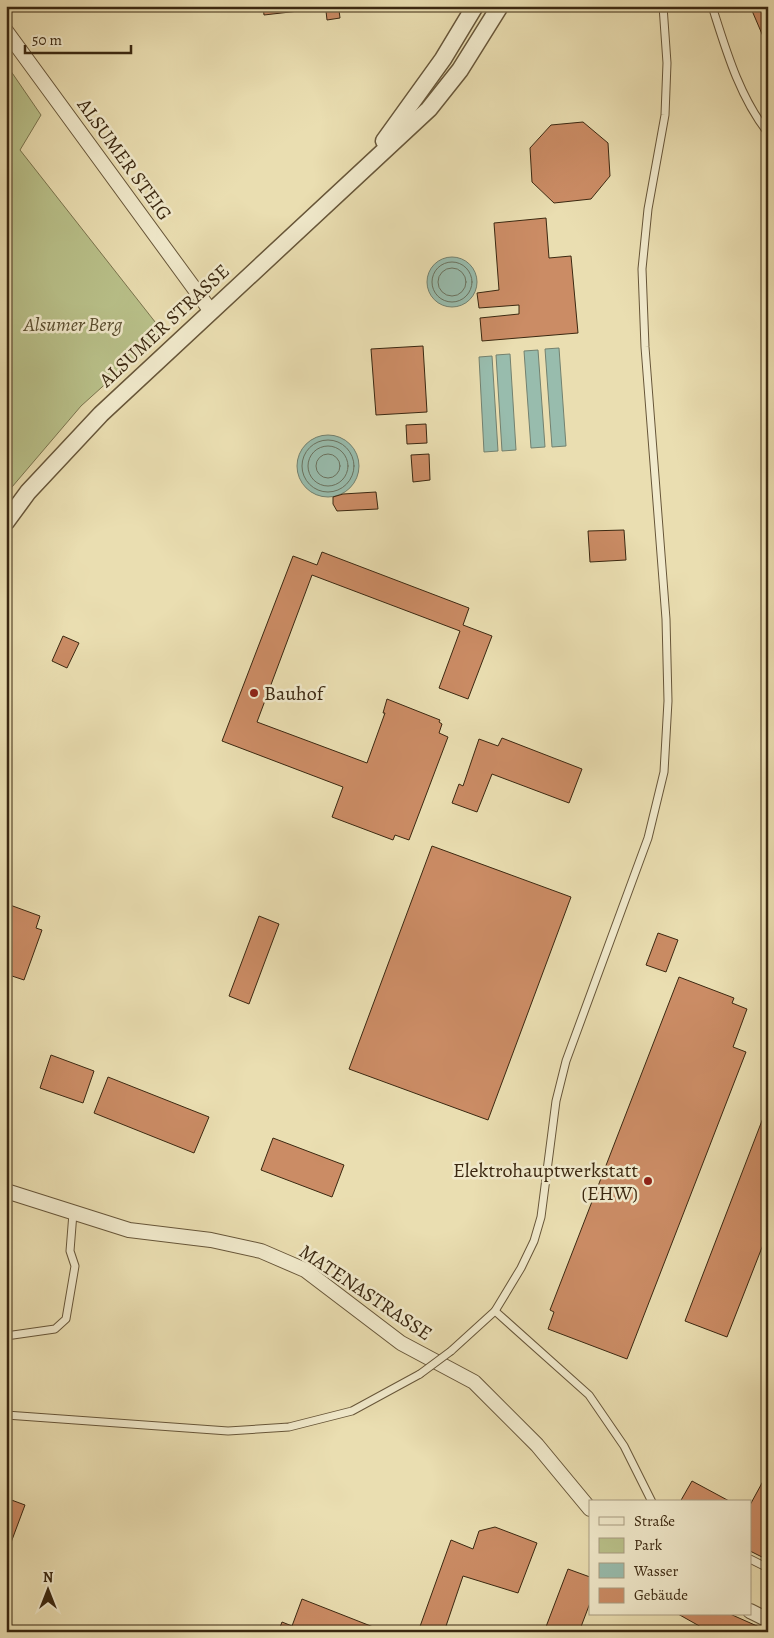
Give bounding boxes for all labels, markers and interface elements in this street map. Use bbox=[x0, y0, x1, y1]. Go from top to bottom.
scale bar bbox=[25, 22, 131, 54]
text: 50 m bbox=[32, 30, 62, 50]
street label: ALSUMER STEIG bbox=[71, 92, 178, 226]
street label: ALSUMER STRASSE bbox=[92, 258, 236, 394]
park label: Alsumer Berg bbox=[23, 311, 122, 338]
place label: Bauhof bbox=[264, 680, 327, 707]
marker: Bauhof bbox=[248, 687, 260, 699]
place label: Elektrohauptwerkstatt (EHW) bbox=[453, 1157, 638, 1207]
marker: Elektrohauptwerkstatt (EHW) bbox=[642, 1175, 654, 1187]
street label: MATENASTRASSE bbox=[294, 1238, 438, 1347]
legend bbox=[589, 1500, 752, 1616]
text: Straße bbox=[634, 1511, 675, 1531]
text: Park bbox=[634, 1535, 663, 1555]
text: Wasser bbox=[633, 1561, 679, 1581]
north arrow bbox=[22, 1566, 72, 1616]
text: N bbox=[43, 1568, 53, 1587]
text: Gebäude bbox=[634, 1585, 688, 1605]

